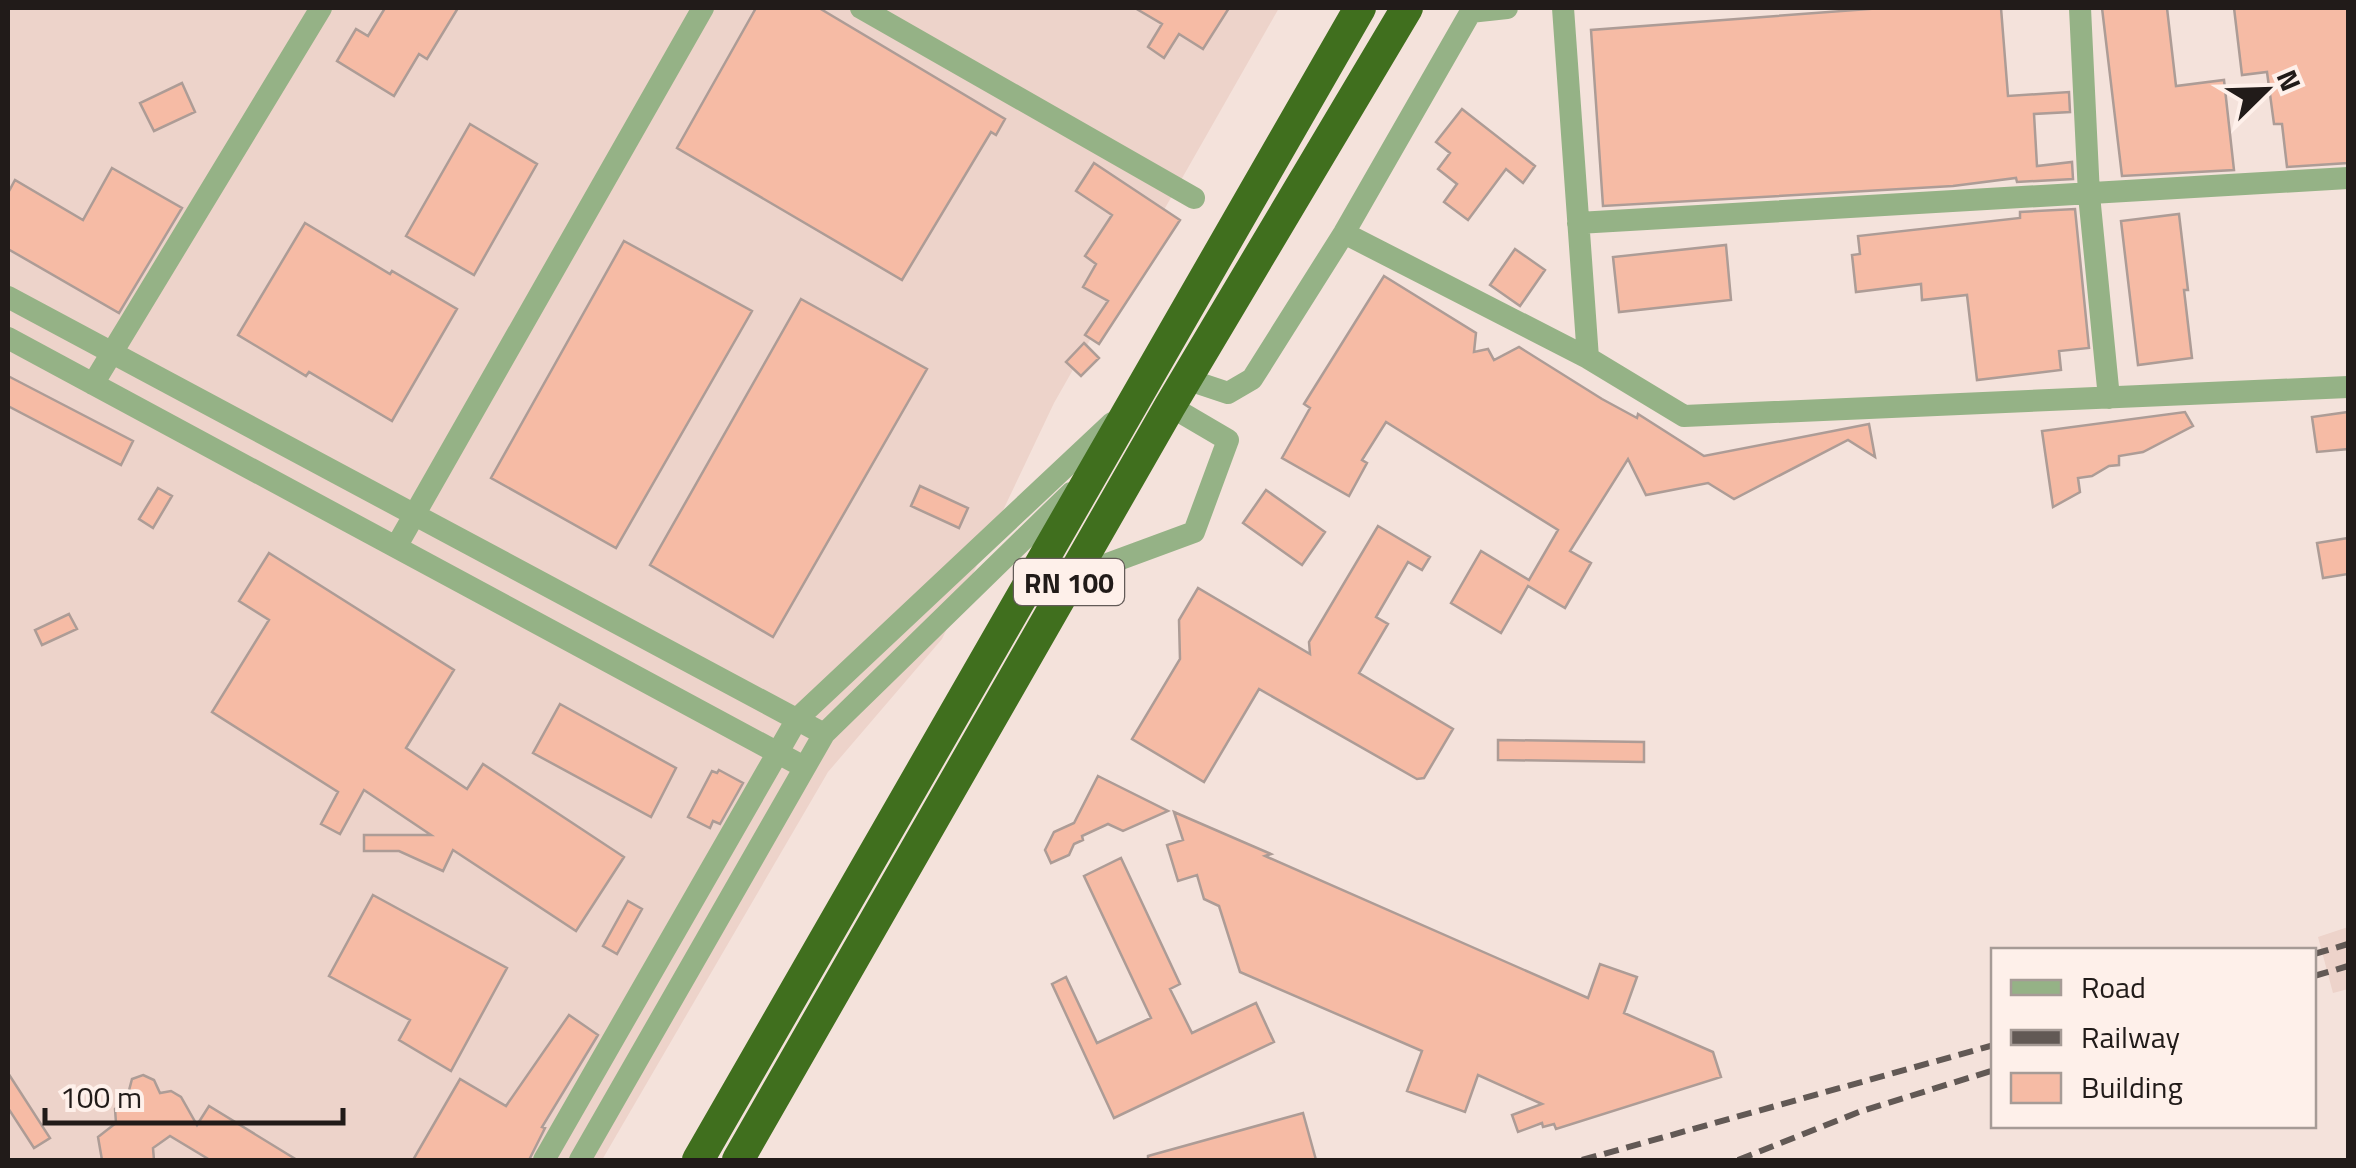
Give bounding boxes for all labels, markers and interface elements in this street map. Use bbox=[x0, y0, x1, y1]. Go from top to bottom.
north arrow bbox=[2216, 40, 2316, 140]
text: N bbox=[2266, 63, 2313, 97]
road number: RN 100 bbox=[1014, 559, 1124, 605]
legend bbox=[1991, 948, 2316, 1128]
text: Road bbox=[2081, 964, 2146, 1010]
text: Railway bbox=[2081, 1014, 2180, 1060]
scale bar bbox=[45, 1063, 342, 1125]
text: Building bbox=[2081, 1064, 2183, 1110]
text: 100 m bbox=[60, 1074, 142, 1120]

